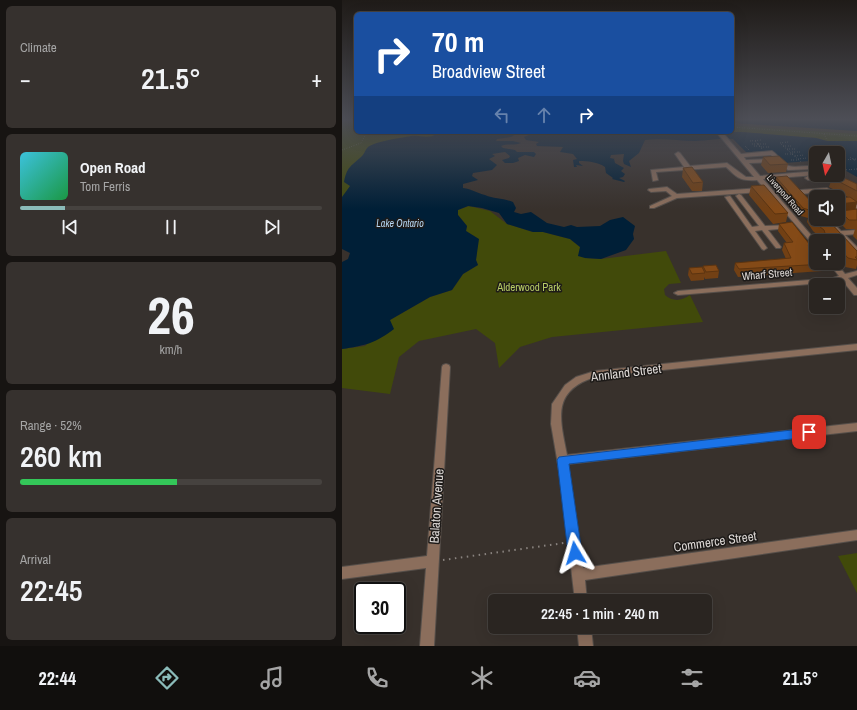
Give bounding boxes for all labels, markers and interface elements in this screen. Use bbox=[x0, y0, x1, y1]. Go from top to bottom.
text: 70 m bbox=[432, 23, 484, 61]
icon: right bbox=[366, 28, 418, 80]
text: Climate bbox=[20, 39, 57, 56]
text: 21.5° bbox=[141, 58, 201, 98]
text: Broadview Street bbox=[432, 59, 545, 84]
text: − bbox=[20, 64, 31, 94]
text: + bbox=[311, 64, 322, 94]
icon: left bbox=[491, 104, 513, 126]
icon: ahead bbox=[533, 104, 555, 126]
icon: right bbox=[575, 104, 597, 126]
north arrow bbox=[809, 146, 845, 182]
map controls bbox=[809, 146, 845, 314]
text: Open Road bbox=[80, 157, 146, 178]
street label: Liverpool Road bbox=[764, 172, 806, 218]
text: Tom Ferris bbox=[80, 178, 130, 195]
button: sound bbox=[809, 190, 845, 226]
icon: previous bbox=[59, 216, 81, 238]
icon: pause bbox=[160, 216, 182, 238]
icon: next bbox=[261, 216, 283, 238]
water label: Lake Ontario bbox=[376, 217, 424, 230]
button: + bbox=[809, 234, 845, 270]
street label: Wharf Street bbox=[741, 265, 793, 283]
button: − bbox=[809, 278, 845, 314]
text: 26 bbox=[147, 280, 195, 350]
park label: Alderwood Park bbox=[496, 280, 561, 294]
text: km/h bbox=[159, 341, 183, 358]
street label: Annland Street bbox=[589, 360, 662, 385]
pin bbox=[792, 415, 826, 449]
text: Range · 52% bbox=[20, 417, 82, 434]
icon: arrive bbox=[798, 421, 820, 443]
text: 260 km bbox=[20, 436, 102, 476]
street label: Balaton Avenue bbox=[425, 468, 448, 544]
street label: Commerce Street bbox=[673, 527, 758, 556]
position arrow bbox=[554, 532, 596, 574]
text: Arrival bbox=[20, 551, 51, 568]
text: 22:45 bbox=[20, 570, 82, 610]
speed limit sign: 30 bbox=[354, 582, 406, 634]
text: 22:45 · 1 min · 240 m bbox=[541, 603, 659, 624]
icon: directions bbox=[153, 664, 181, 692]
icon: music bbox=[258, 664, 286, 692]
icon: phone bbox=[363, 664, 391, 692]
icon: climate bbox=[468, 664, 496, 692]
icon: car bbox=[573, 664, 601, 692]
icon: filters bbox=[678, 664, 706, 692]
text: 22:44 bbox=[38, 666, 76, 691]
text: 21.5° bbox=[783, 666, 818, 691]

